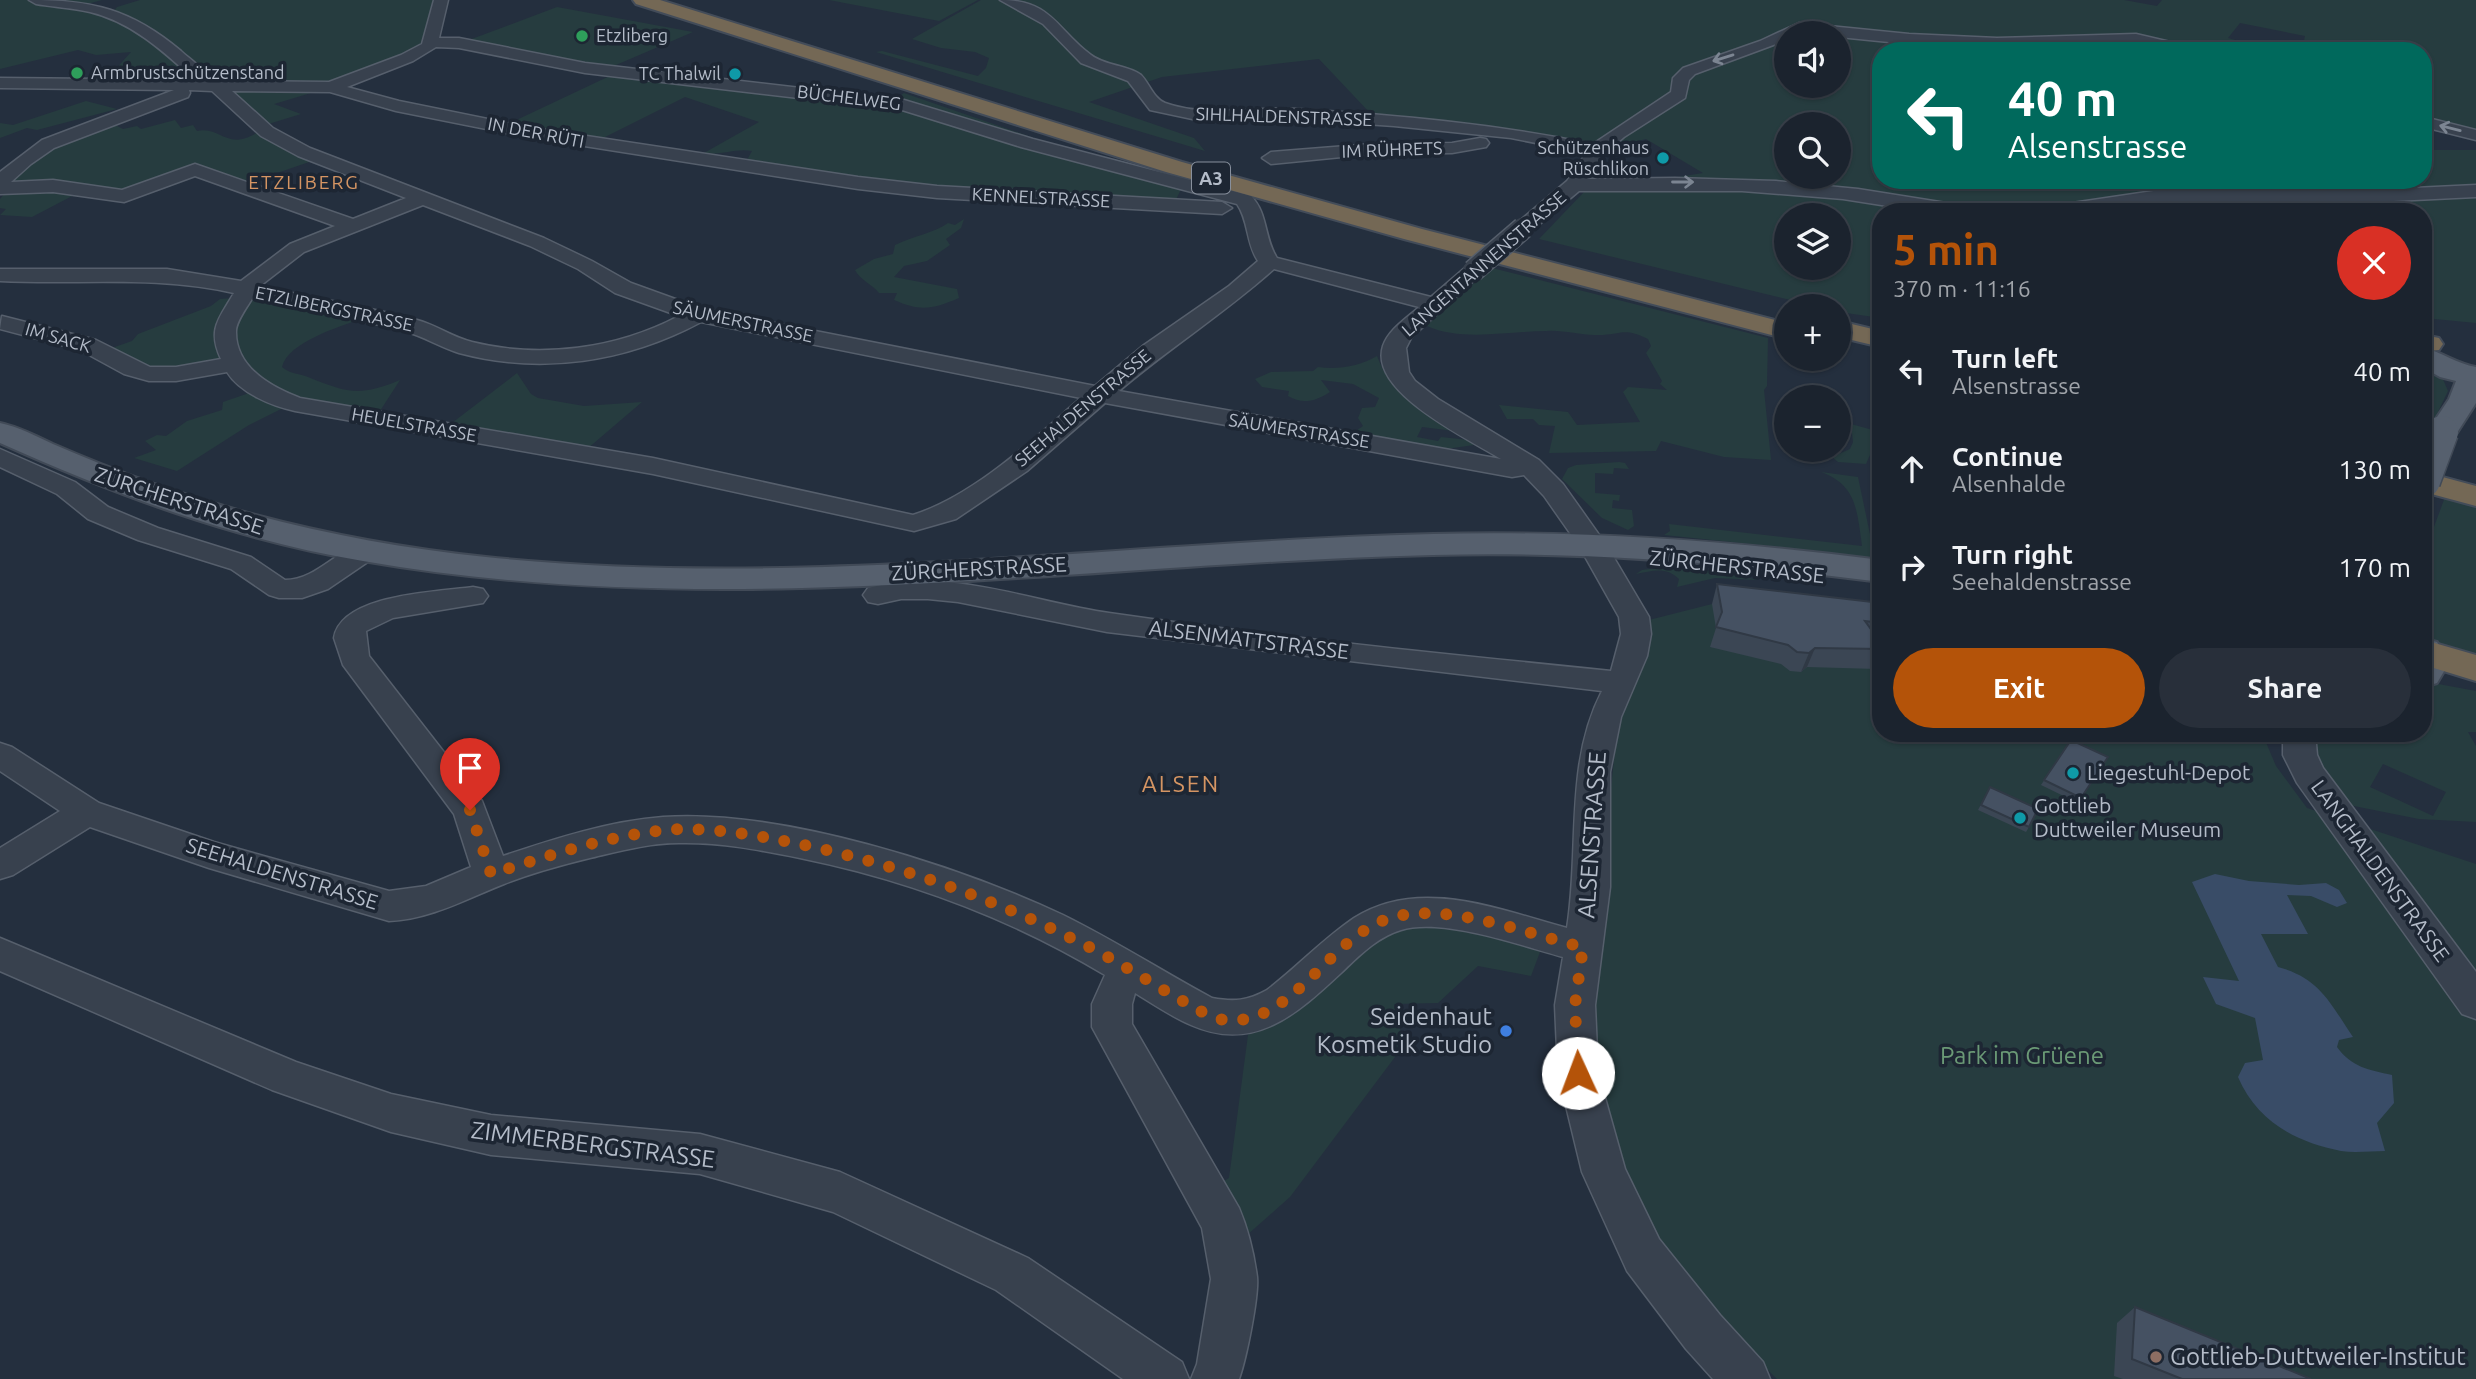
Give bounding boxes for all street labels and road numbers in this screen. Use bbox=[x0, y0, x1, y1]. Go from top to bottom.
street label: BÜCHELWEG bbox=[796, 81, 902, 113]
street label: SIHLHALDENSTRASSE bbox=[1195, 103, 1373, 129]
street label: IN DER RÜTI bbox=[486, 113, 586, 151]
street label: IM RÜHRETS bbox=[1341, 137, 1443, 161]
road number: A3 bbox=[1192, 162, 1230, 194]
street label: KENNELSTRASSE bbox=[971, 183, 1111, 211]
street label: LANGENTANNENSTRASSE bbox=[1397, 187, 1569, 340]
street label: ETZLIBERGSTRASSE bbox=[254, 282, 415, 335]
street label: SÄUMERSTRASSE bbox=[671, 296, 815, 346]
street label: IM SACK bbox=[23, 318, 93, 356]
street label: SEEHALDENSTRASSE bbox=[1011, 345, 1154, 470]
street label: HEUELSTRASSE bbox=[350, 403, 478, 445]
street label: SÄUMERSTRASSE bbox=[1227, 409, 1371, 451]
street label: ZÜRCHERSTRASSE bbox=[92, 461, 267, 539]
street label: ZÜRCHERSTRASSE bbox=[1648, 545, 1826, 587]
street label: ZÜRCHERSTRASSE bbox=[891, 551, 1067, 585]
street label: ALSENMATTSTRASSE bbox=[1148, 615, 1350, 663]
street label: ALSENSTRASSE bbox=[1572, 751, 1611, 919]
street label: LANGHALDENSTRASSE bbox=[2307, 775, 2455, 966]
street label: SEEHALDENSTRASSE bbox=[184, 832, 381, 914]
street label: ZIMMERBERGSTRASSE bbox=[470, 1116, 716, 1173]

